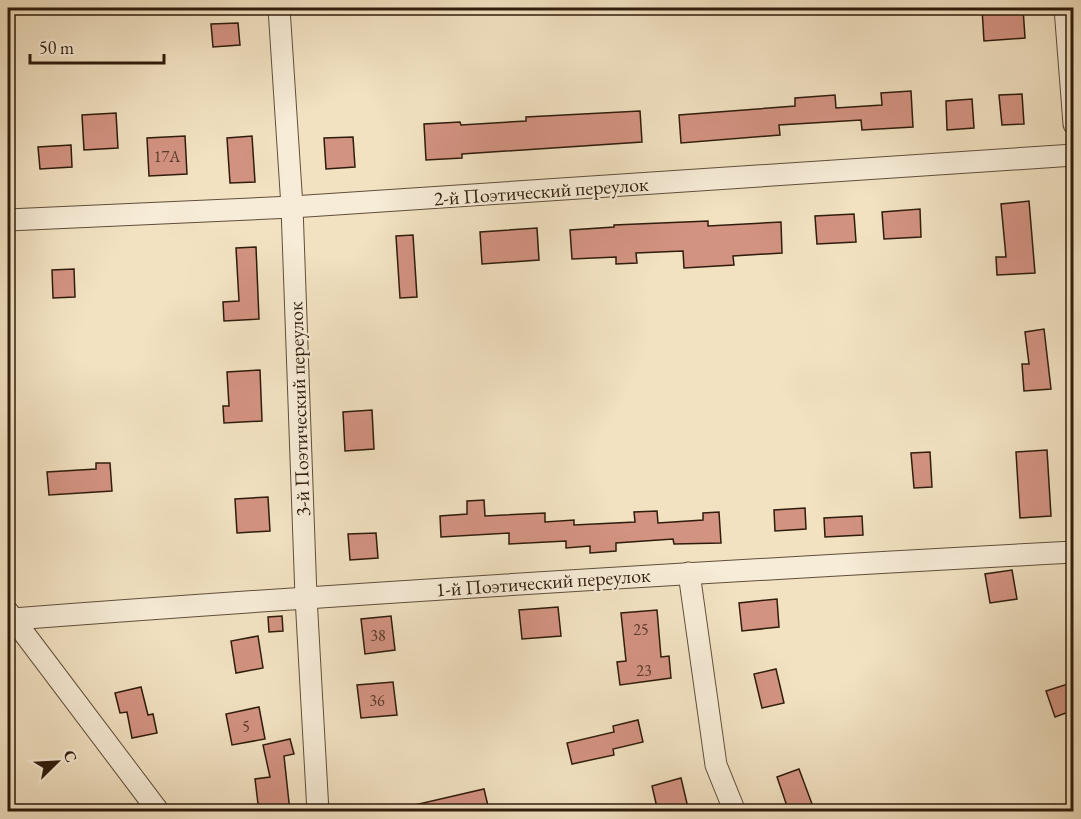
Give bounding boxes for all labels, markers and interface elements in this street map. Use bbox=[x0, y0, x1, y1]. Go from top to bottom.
scale bar bbox=[30, 27, 164, 65]
text: 50 m bbox=[39, 36, 74, 59]
house number: 17А bbox=[154, 146, 181, 167]
street label: 2-й Поэтический переулок bbox=[433, 170, 650, 211]
street label: 3-й Поэтический переулок bbox=[282, 301, 316, 517]
street label: 1-й Поэтический переулок bbox=[435, 561, 652, 602]
house number: 25 bbox=[633, 619, 649, 640]
house number: 38 bbox=[370, 625, 386, 646]
house number: 23 bbox=[636, 660, 652, 681]
house number: 36 bbox=[369, 690, 385, 711]
house number: 5 bbox=[242, 716, 250, 737]
north arrow bbox=[27, 732, 87, 792]
text: С bbox=[58, 747, 82, 766]

